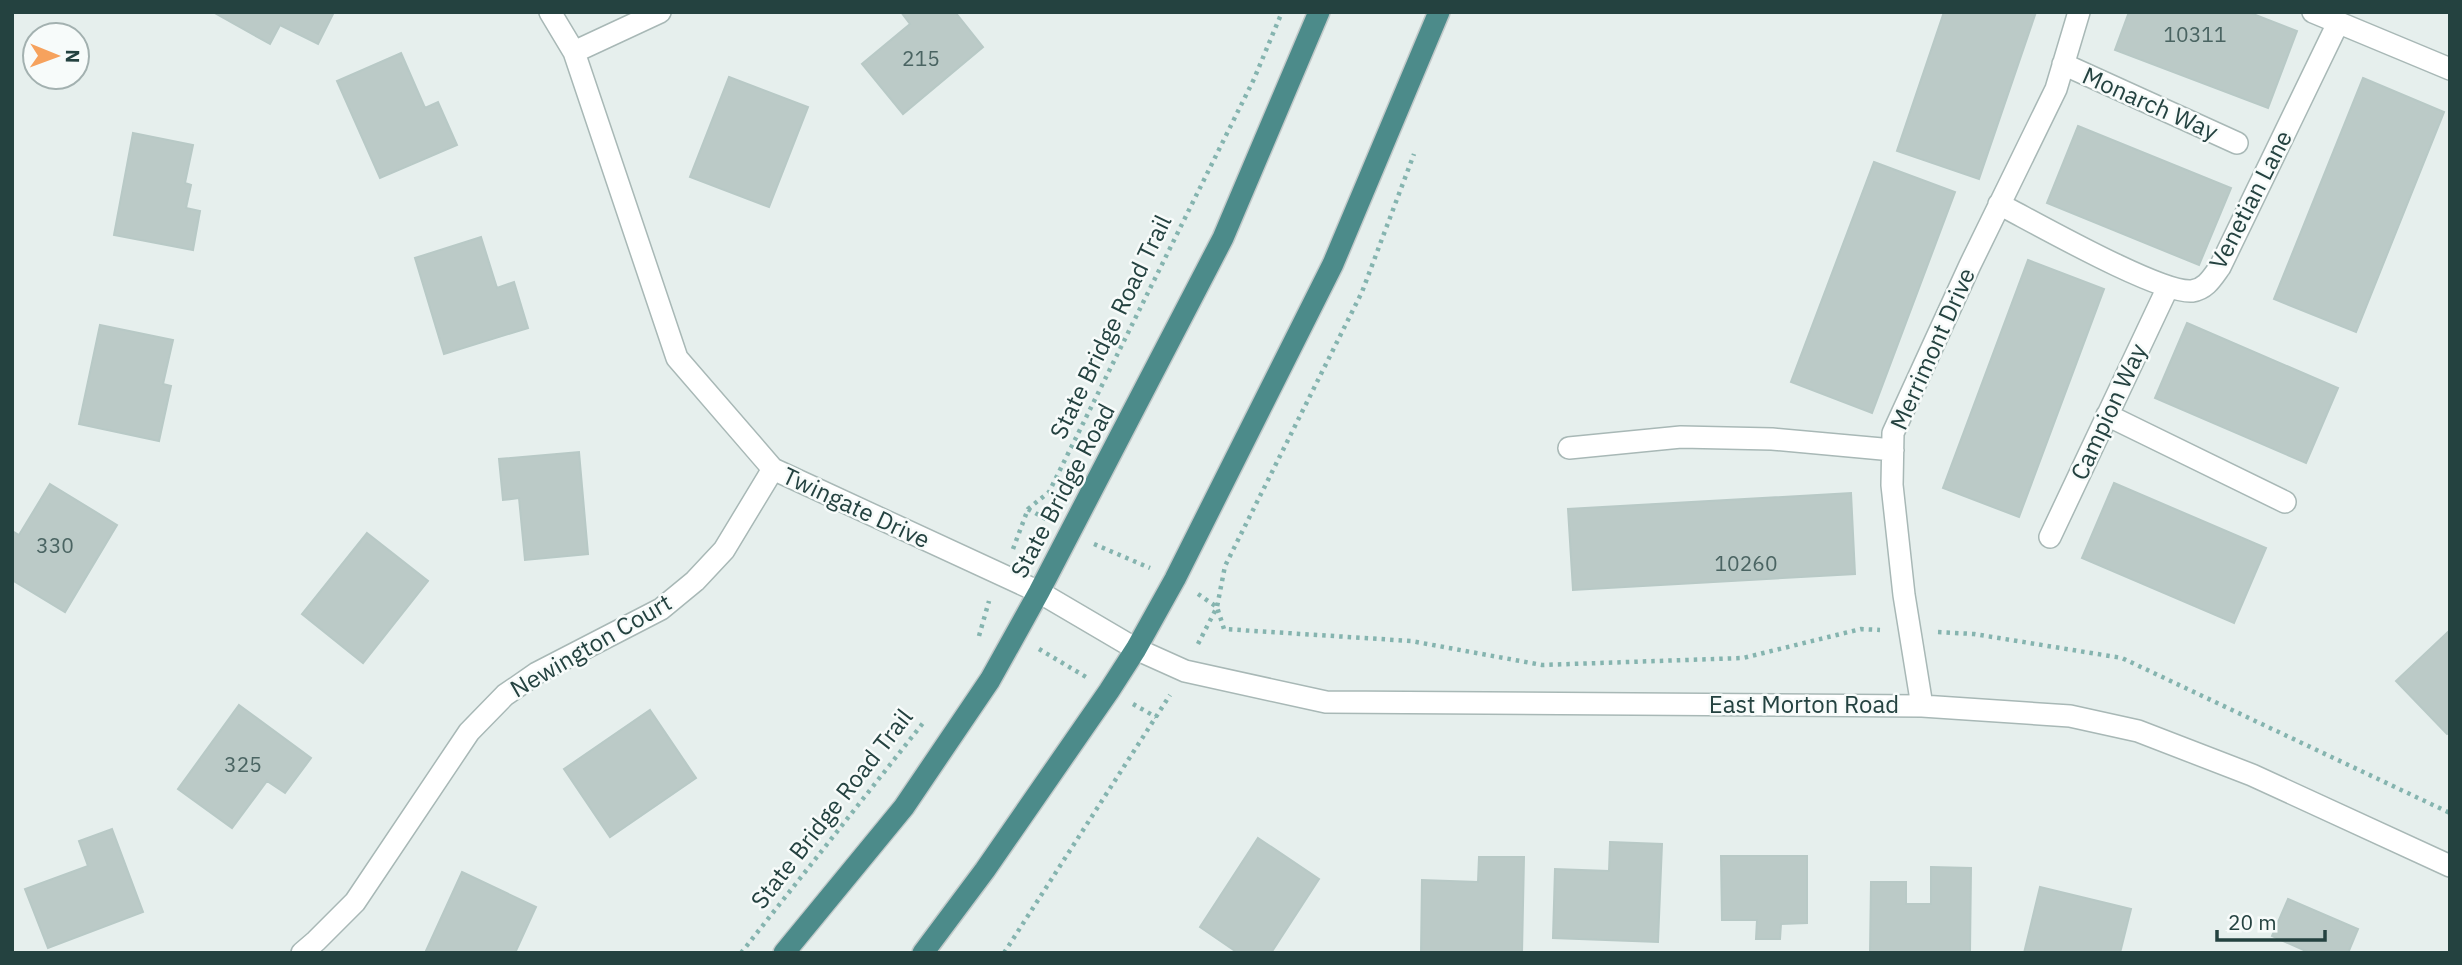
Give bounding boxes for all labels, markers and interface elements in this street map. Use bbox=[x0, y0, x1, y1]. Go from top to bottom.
house number: 10311 bbox=[2164, 20, 2227, 48]
north arrow bbox=[21, 21, 91, 91]
house number: 215 bbox=[902, 44, 940, 72]
text: N bbox=[61, 49, 85, 63]
street label: Monarch Way bbox=[2078, 59, 2223, 147]
street label: Venetian Lane bbox=[2201, 125, 2299, 275]
street label: State Bridge Road Trail bbox=[1042, 209, 1178, 444]
street label: Merrimont Drive bbox=[1882, 263, 1982, 435]
street label: Campion Way bbox=[2062, 338, 2154, 485]
street label: State Bridge Road bbox=[1003, 398, 1122, 583]
street label: Twingate Drive bbox=[778, 459, 935, 555]
house number: 330 bbox=[36, 531, 74, 559]
house number: 10260 bbox=[1715, 549, 1778, 577]
street label: Newington Court bbox=[504, 586, 677, 704]
street label: East Morton Road bbox=[1709, 688, 1899, 720]
street label: State Bridge Road Trail bbox=[743, 702, 919, 915]
house number: 325 bbox=[224, 750, 262, 778]
scale bar bbox=[2217, 898, 2326, 942]
text: 20 m bbox=[2228, 908, 2277, 936]

